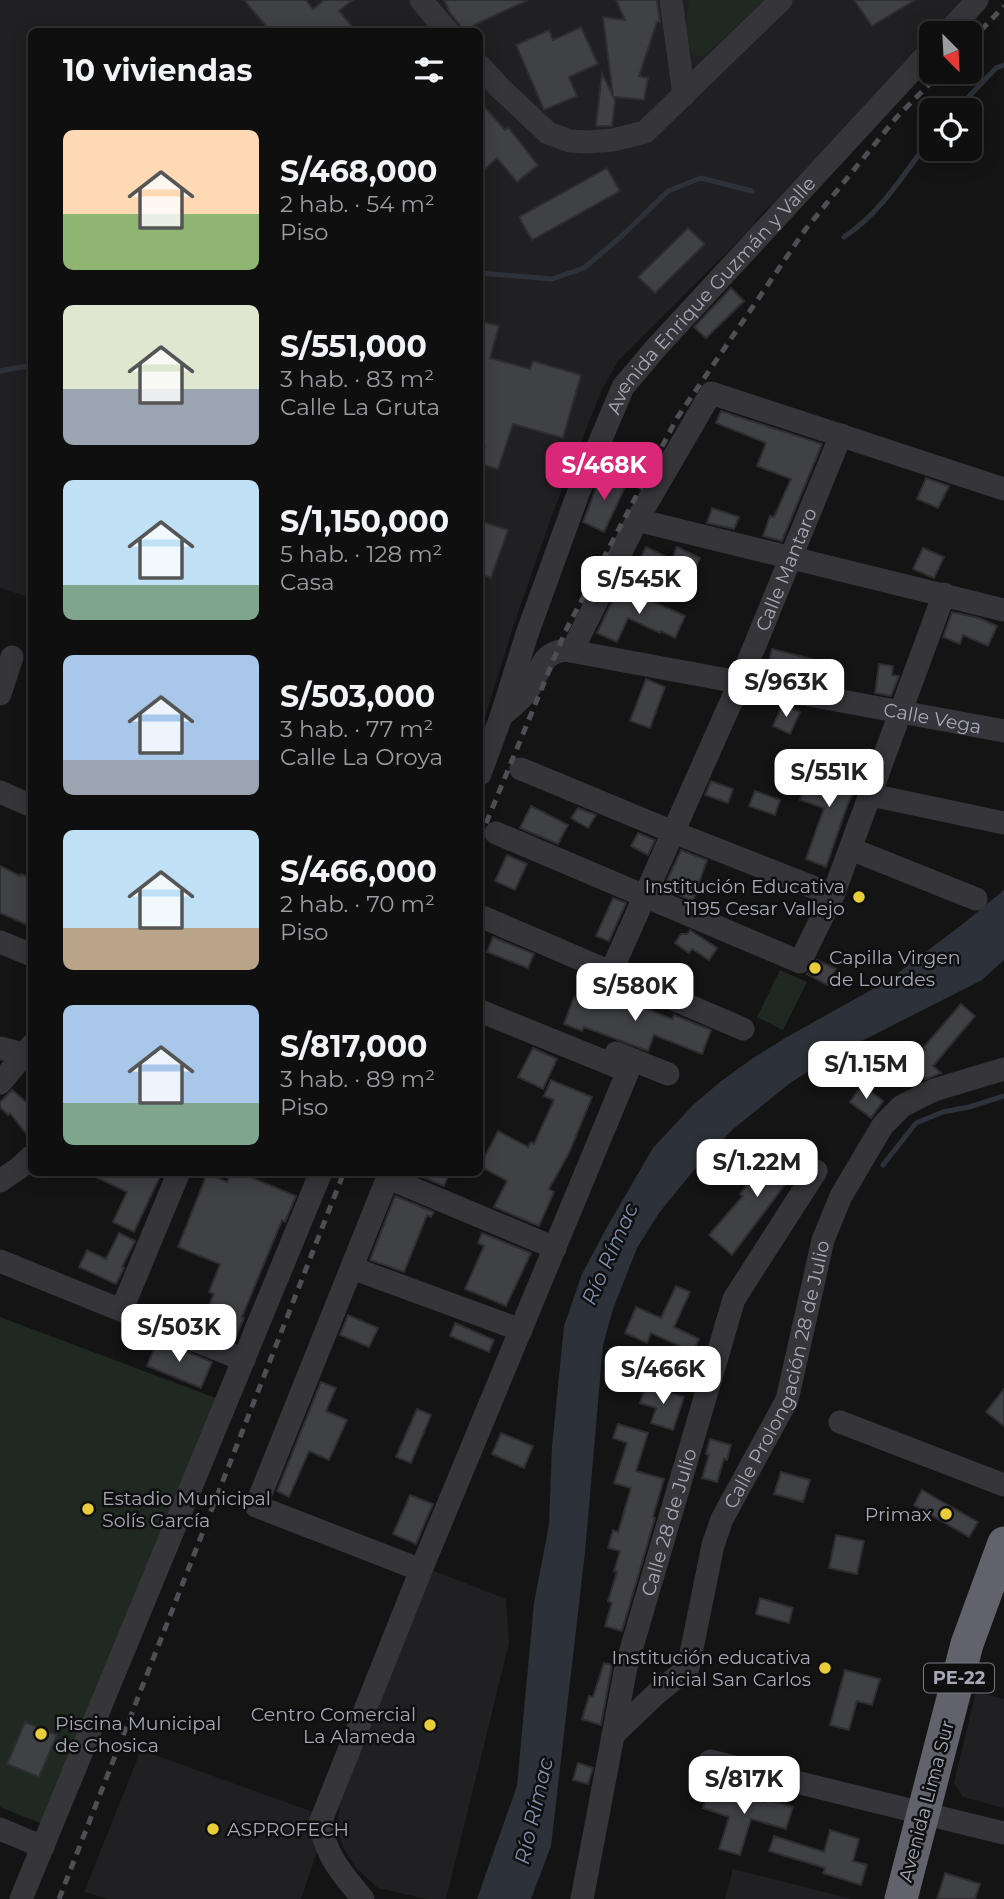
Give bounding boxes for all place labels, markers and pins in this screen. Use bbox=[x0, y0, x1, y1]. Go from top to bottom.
pin: S/468K bbox=[547, 442, 661, 502]
pin: S/545K bbox=[582, 556, 696, 616]
pin: S/963K bbox=[729, 660, 843, 719]
pin: S/551K bbox=[772, 750, 886, 809]
place label: Institución Educativa 1195 Cesar Vallejo bbox=[645, 875, 845, 920]
marker: Institución Educativa 1195 Cesar Vallejo bbox=[851, 889, 867, 905]
place label: Capilla Virgen de Lourdes bbox=[829, 946, 961, 991]
marker: Capilla Virgen de Lourdes bbox=[807, 960, 823, 976]
pin: S/580K bbox=[578, 964, 692, 1023]
pin: S/1.15M bbox=[801, 1042, 931, 1101]
pin: S/1.22M bbox=[692, 1140, 822, 1199]
pin: S/503K bbox=[122, 1304, 236, 1364]
pin: S/466K bbox=[606, 1346, 720, 1406]
place label: Estadio Municipal Solís García bbox=[102, 1487, 271, 1532]
marker: Estadio Municipal Solís García bbox=[80, 1501, 96, 1517]
place label: Primax bbox=[865, 1503, 932, 1526]
marker: Primax bbox=[938, 1506, 954, 1522]
place label: Institución educativa inicial San Carlos bbox=[612, 1646, 811, 1691]
marker: Institución educativa inicial San Carlos bbox=[817, 1660, 833, 1676]
place label: Centro Comercial La Alameda bbox=[251, 1703, 416, 1748]
place label: Piscina Municipal de Chosica bbox=[55, 1712, 221, 1757]
marker: Centro Comercial La Alameda bbox=[422, 1717, 438, 1733]
marker: Piscina Municipal de Chosica bbox=[33, 1726, 49, 1742]
pin: S/817K bbox=[687, 1756, 801, 1816]
place label: ASPROFECH bbox=[227, 1818, 349, 1841]
marker: ASPROFECH bbox=[205, 1821, 221, 1837]

